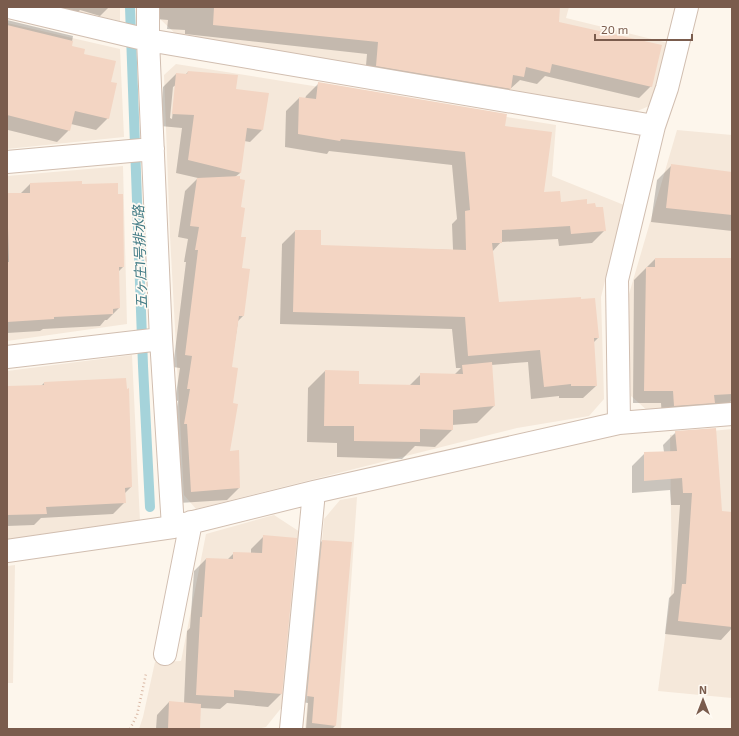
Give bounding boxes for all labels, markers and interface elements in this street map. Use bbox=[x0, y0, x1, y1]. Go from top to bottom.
scale bar bbox=[595, 16, 692, 42]
text: 20 m bbox=[601, 22, 628, 36]
water label: 五ヶ庄1号排水路 bbox=[129, 204, 150, 309]
north arrow bbox=[683, 680, 723, 720]
text: N bbox=[699, 683, 707, 696]

